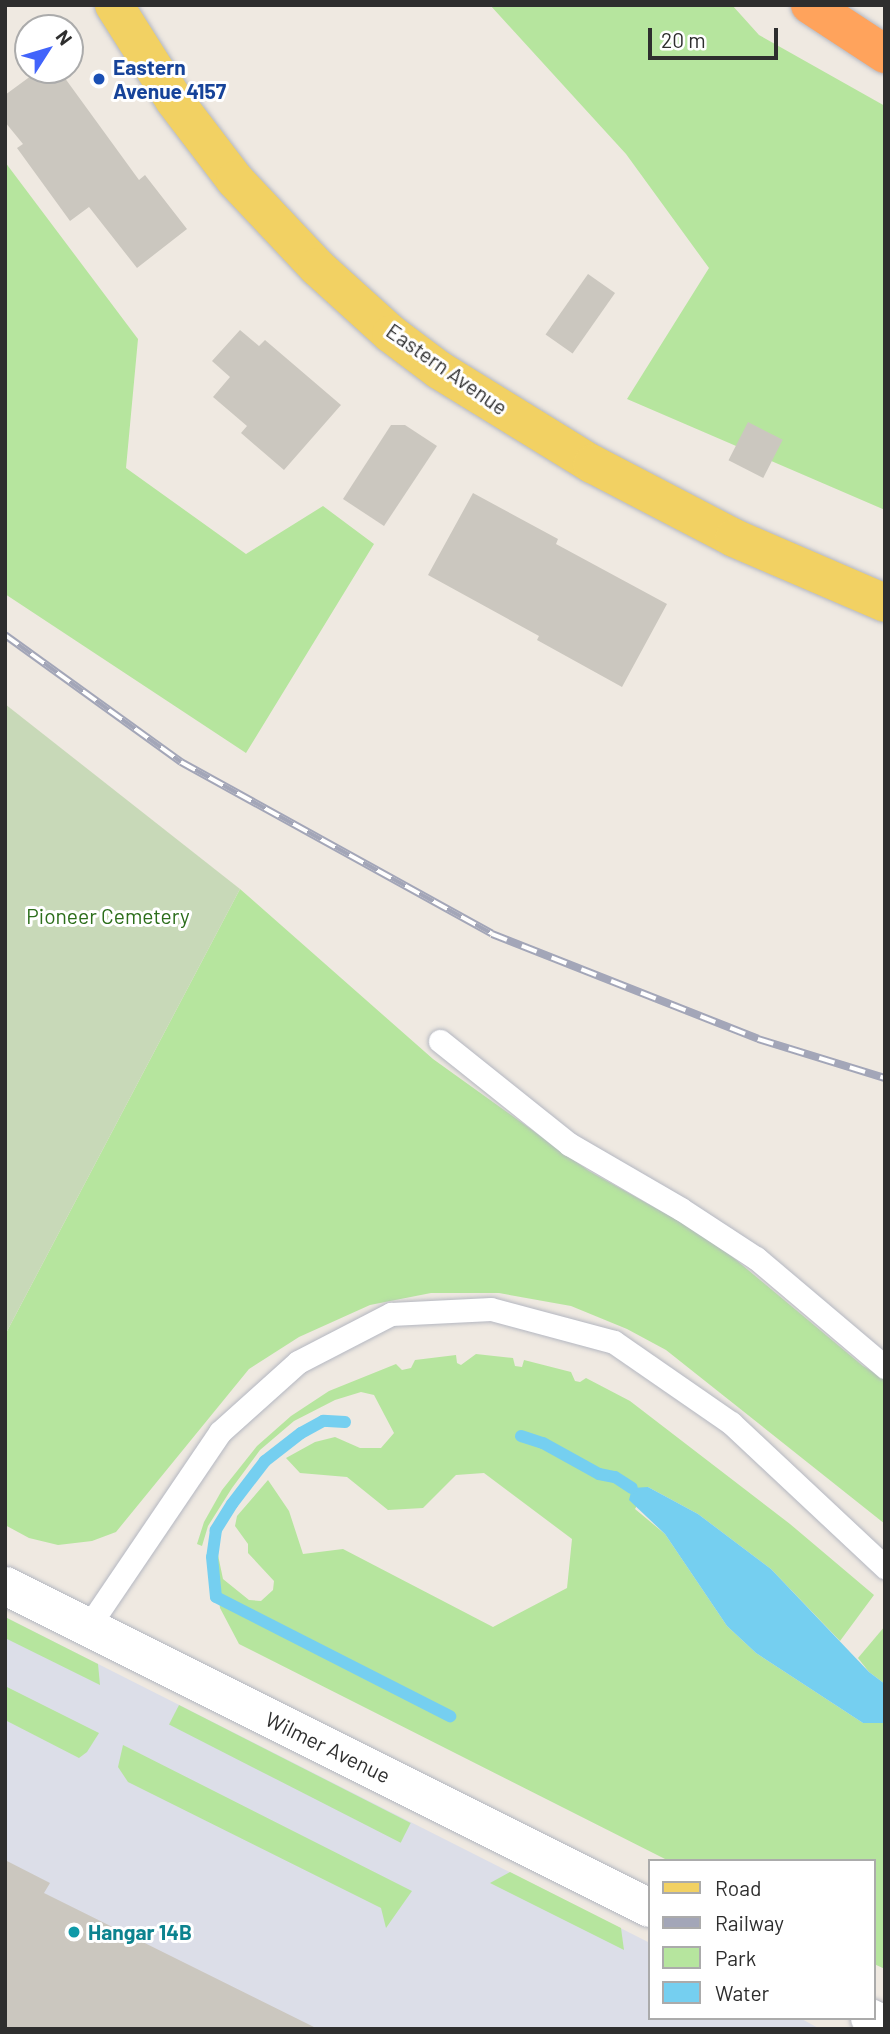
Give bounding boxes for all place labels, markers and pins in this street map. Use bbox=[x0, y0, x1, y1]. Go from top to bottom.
place label: Eastern Avenue 4157 bbox=[113, 54, 226, 104]
marker: Eastern Avenue 4157 bbox=[91, 71, 107, 87]
place label: Hangar 14B bbox=[88, 1919, 192, 1945]
marker: Hangar 14B bbox=[66, 1924, 82, 1940]

